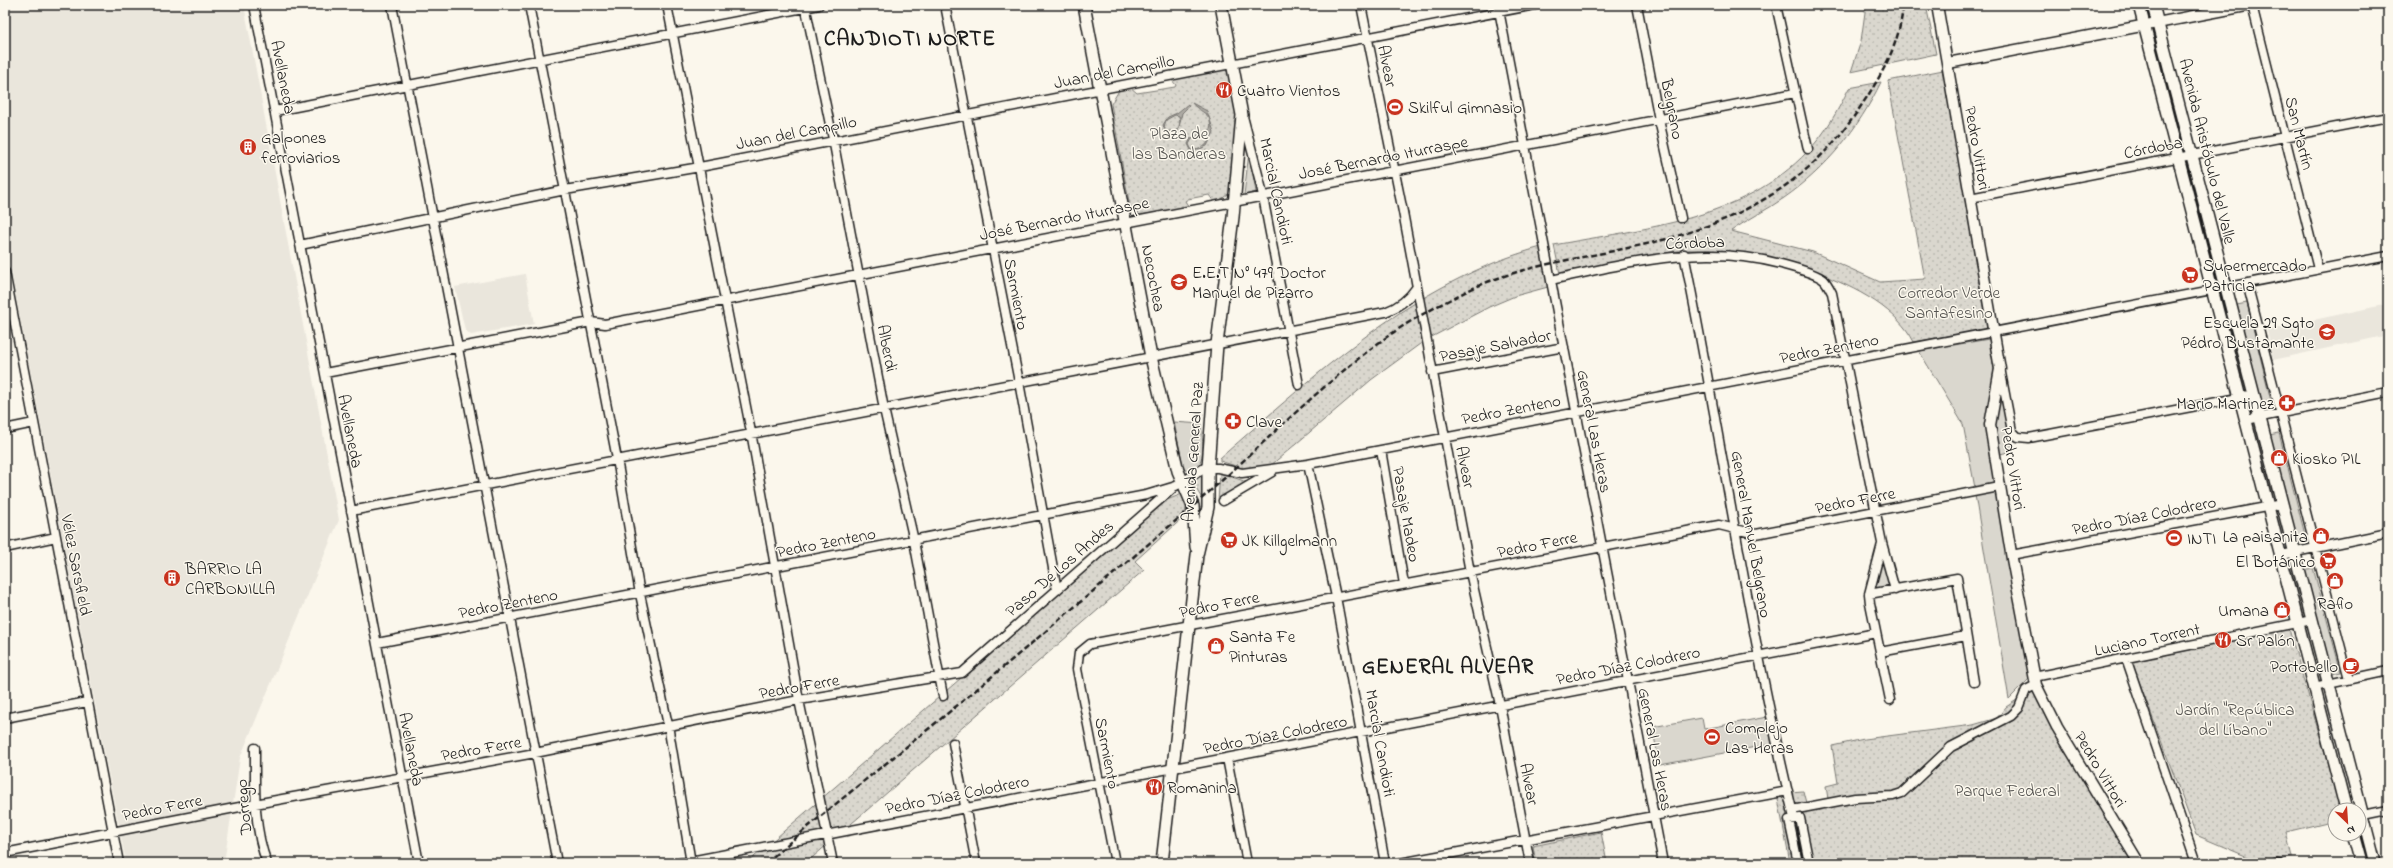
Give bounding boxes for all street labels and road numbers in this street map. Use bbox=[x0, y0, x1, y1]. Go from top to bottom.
street label: Avellaneda bbox=[263, 38, 302, 116]
street label: Alvear bbox=[1370, 43, 1403, 90]
street label: Juan del Campillo bbox=[1052, 48, 1177, 96]
street label: Avenida Aristóbulo del Valle bbox=[2171, 56, 2242, 247]
street label: Belgrano bbox=[1651, 76, 1690, 142]
street label: San Martín bbox=[2277, 94, 2320, 173]
street label: Pedro Vittori bbox=[1957, 104, 1996, 192]
street label: Juan del Campillo bbox=[734, 109, 859, 157]
street label: José Bernardo Iturraspe bbox=[1296, 130, 1471, 187]
street label: Córdoba bbox=[2122, 131, 2185, 166]
street label: Marcial Candioti bbox=[1252, 136, 1299, 247]
street label: José Bernardo Iturraspe bbox=[977, 191, 1152, 248]
street label: Córdoba bbox=[1665, 230, 1725, 257]
street label: Necochea bbox=[1134, 243, 1171, 314]
street label: Sarmiento bbox=[996, 256, 1035, 332]
street label: Alberdi bbox=[870, 322, 903, 374]
street label: Pasaje Salvador bbox=[1437, 323, 1554, 370]
street label: Pedro Zenteno bbox=[1778, 328, 1881, 371]
street label: General Las Heras bbox=[1569, 368, 1618, 495]
street label: Avenida General Paz bbox=[1176, 380, 1211, 523]
street label: Pedro Zenteno bbox=[1460, 389, 1563, 432]
street label: Avellaneda bbox=[330, 392, 369, 470]
street label: Pedro Vittori bbox=[1994, 424, 2032, 512]
street label: Alvear bbox=[1448, 444, 1481, 491]
street label: General Manuel Belgrano bbox=[1722, 449, 1778, 620]
street label: Pasaje Madeo bbox=[1385, 465, 1426, 564]
street label: Pedro Ferre bbox=[1813, 481, 1898, 521]
street label: Pedro Díaz Colodrero bbox=[2070, 490, 2219, 543]
street label: Vélez Sarsfield bbox=[53, 512, 98, 618]
street label: Paso De Los Andes bbox=[1000, 515, 1120, 623]
street label: Pedro Zenteno bbox=[775, 522, 878, 565]
street label: Pedro Ferre bbox=[1495, 525, 1580, 565]
street label: Pedro Zenteno bbox=[457, 583, 560, 626]
street label: Pedro Ferre bbox=[1177, 585, 1262, 625]
street label: Luciano Torrent bbox=[2092, 617, 2203, 664]
street label: Pedro Díaz Colodrero bbox=[1554, 640, 1703, 693]
street label: Pedro Ferre bbox=[757, 668, 842, 707]
street label: General Las Heras bbox=[1630, 686, 1679, 813]
street label: Marcial Candioti bbox=[1358, 688, 1401, 799]
street label: Pedro Díaz Colodrero bbox=[1201, 709, 1350, 762]
street label: Avellaneda bbox=[391, 710, 430, 788]
street label: Sarmiento bbox=[1087, 715, 1126, 791]
street label: Pedro Vittori bbox=[2067, 727, 2132, 813]
street label: Pedro Ferre bbox=[439, 730, 524, 769]
street label: Alvear bbox=[1512, 761, 1545, 808]
street label: Pedro Díaz Colodrero bbox=[883, 769, 1032, 822]
street label: Dorrego bbox=[230, 778, 261, 837]
street label: Pedro Ferre bbox=[120, 788, 205, 828]

